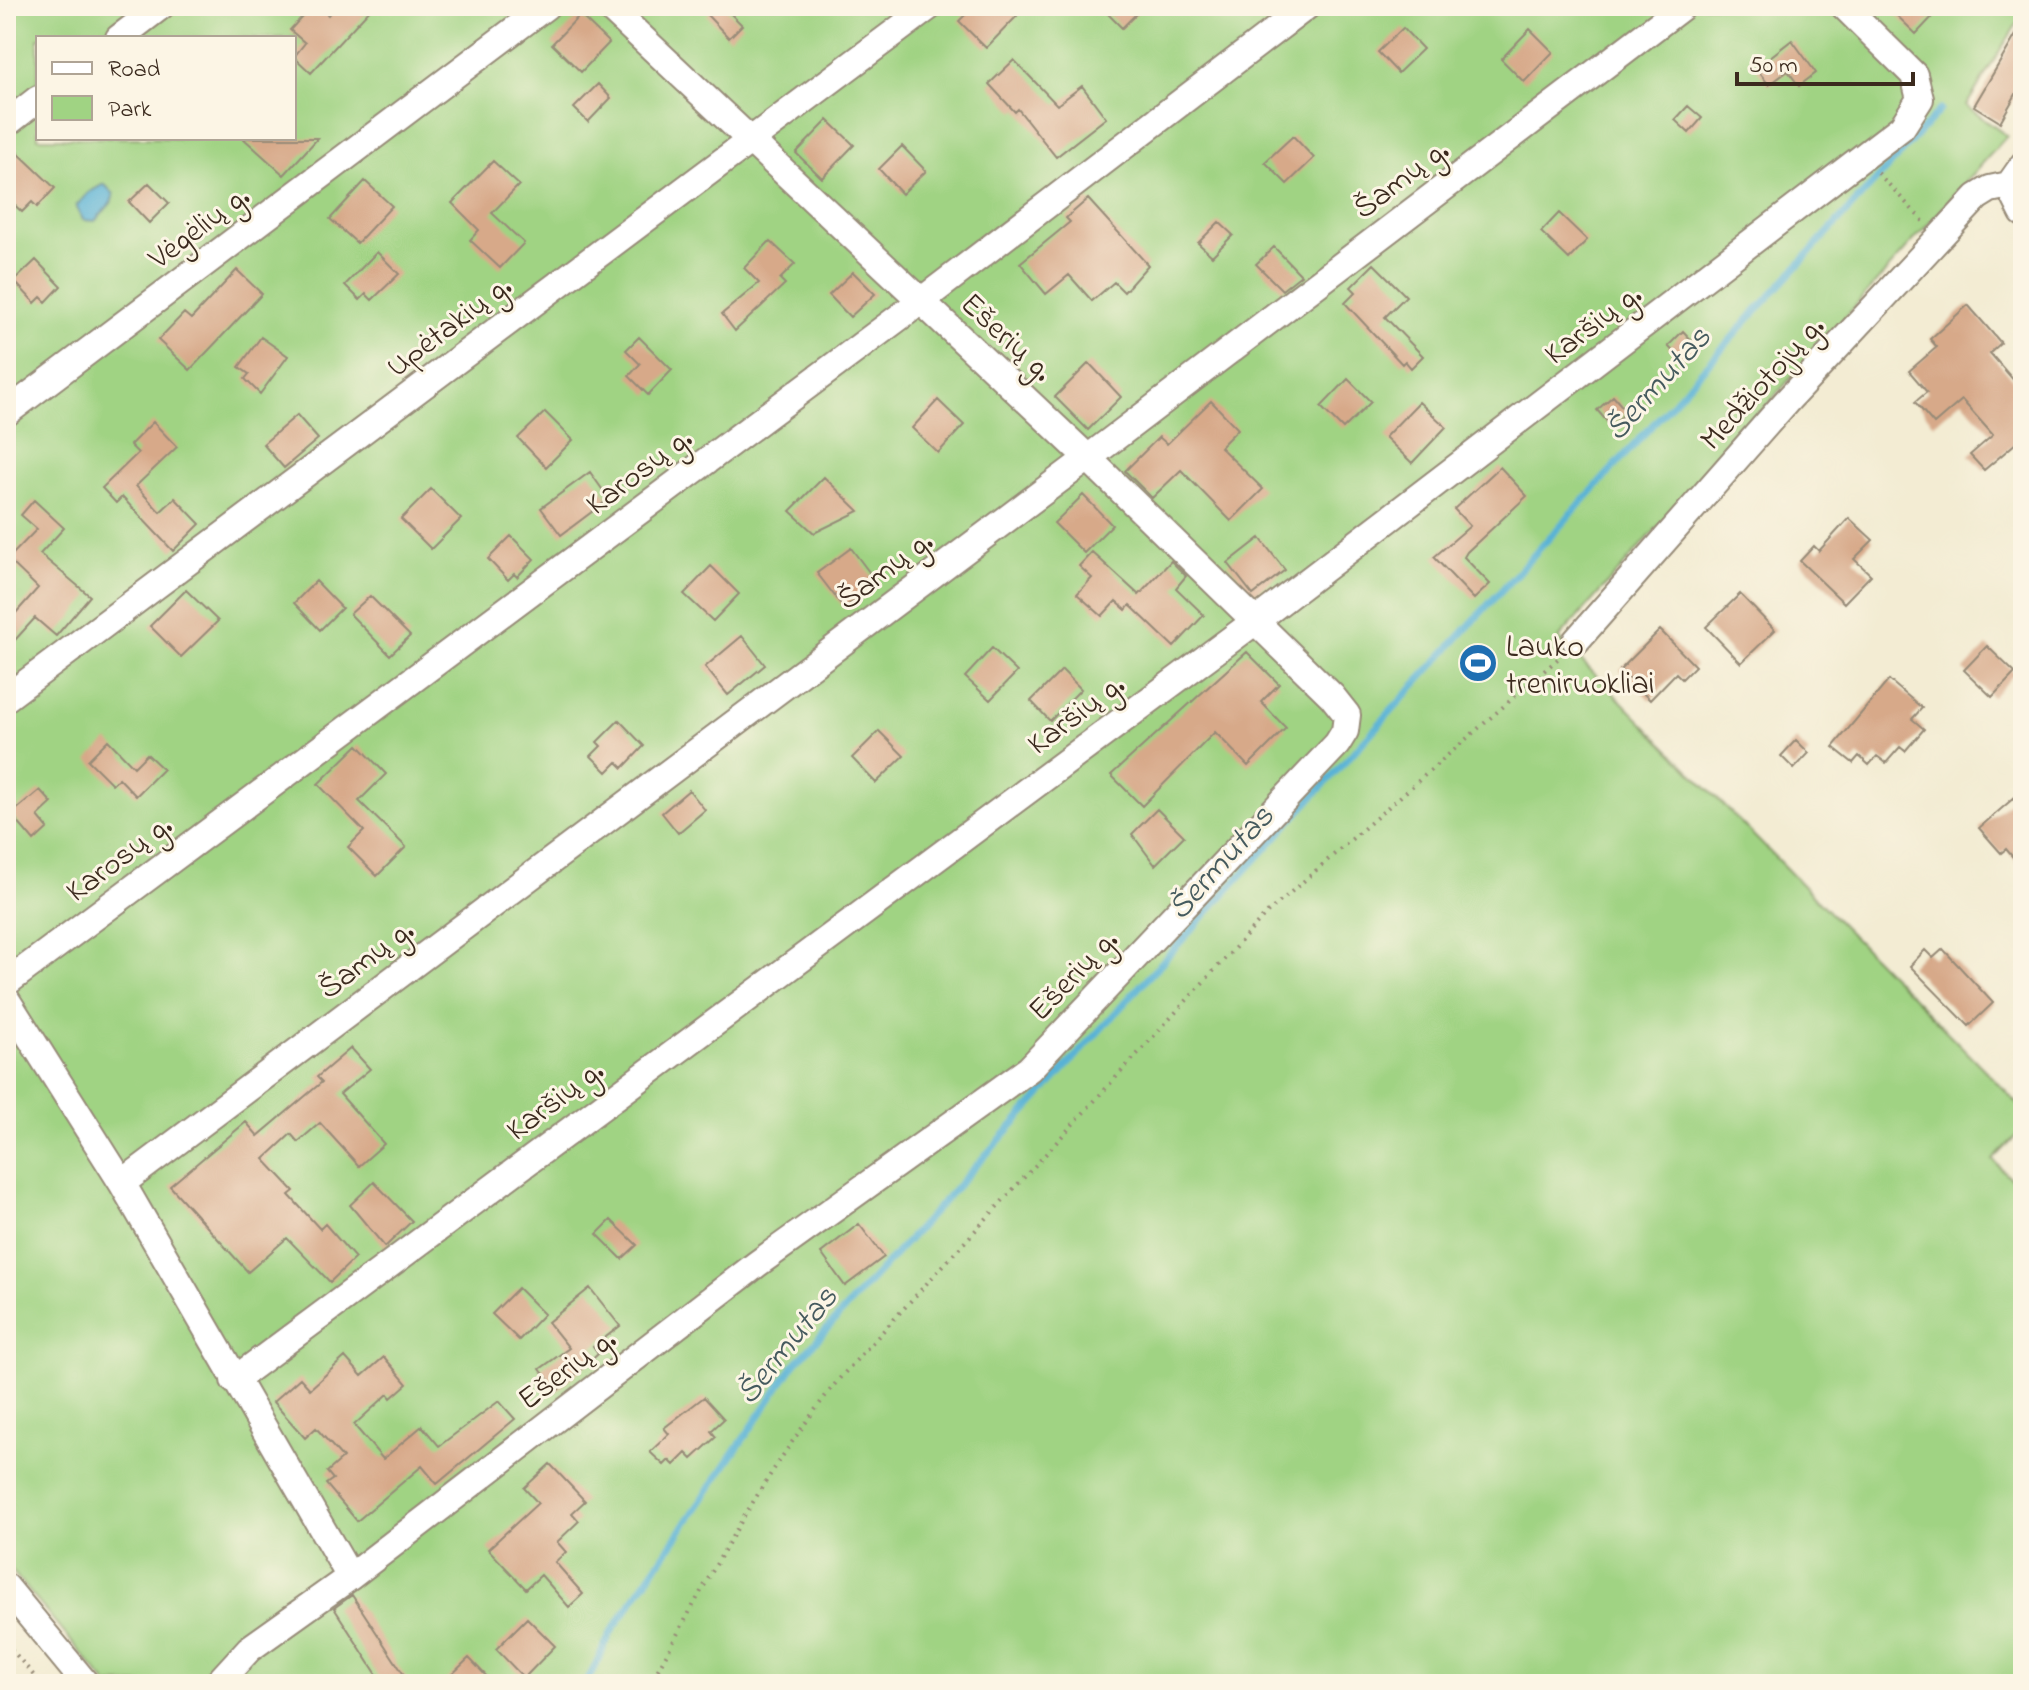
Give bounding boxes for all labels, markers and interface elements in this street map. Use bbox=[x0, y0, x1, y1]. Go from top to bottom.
legend bbox=[36, 36, 296, 140]
scale bar bbox=[1737, 36, 1913, 86]
text: 50 m bbox=[1749, 49, 1798, 84]
text: Road bbox=[108, 53, 161, 88]
text: Park bbox=[108, 93, 152, 128]
street label: Šamų g. bbox=[1344, 129, 1460, 233]
street label: Vėgėlių g. bbox=[139, 175, 261, 283]
street label: Upėtakių g. bbox=[377, 265, 523, 391]
street label: Karšių g. bbox=[1535, 273, 1653, 378]
street label: Ešerių g. bbox=[948, 283, 1063, 394]
street label: Medžiotojų g. bbox=[1690, 306, 1837, 462]
water label: Šermutas bbox=[1593, 315, 1725, 454]
street label: Karosų g. bbox=[577, 417, 703, 529]
street label: Šamų g. bbox=[828, 520, 944, 624]
place label: Lauko treniruokliai bbox=[1506, 625, 1655, 709]
sports icon: Lauko treniruokliai bbox=[1457, 642, 1499, 684]
street label: Karšių g. bbox=[1018, 663, 1136, 768]
water label: Šermutas bbox=[1156, 794, 1288, 933]
street label: Karosų g. bbox=[57, 804, 183, 916]
street label: Šamų g. bbox=[309, 909, 425, 1013]
street label: Ešerių g. bbox=[1018, 920, 1131, 1033]
street label: Karšių g. bbox=[497, 1049, 615, 1154]
water label: Šermutas bbox=[724, 1276, 852, 1417]
street label: Ešerių g. bbox=[509, 1318, 627, 1424]

